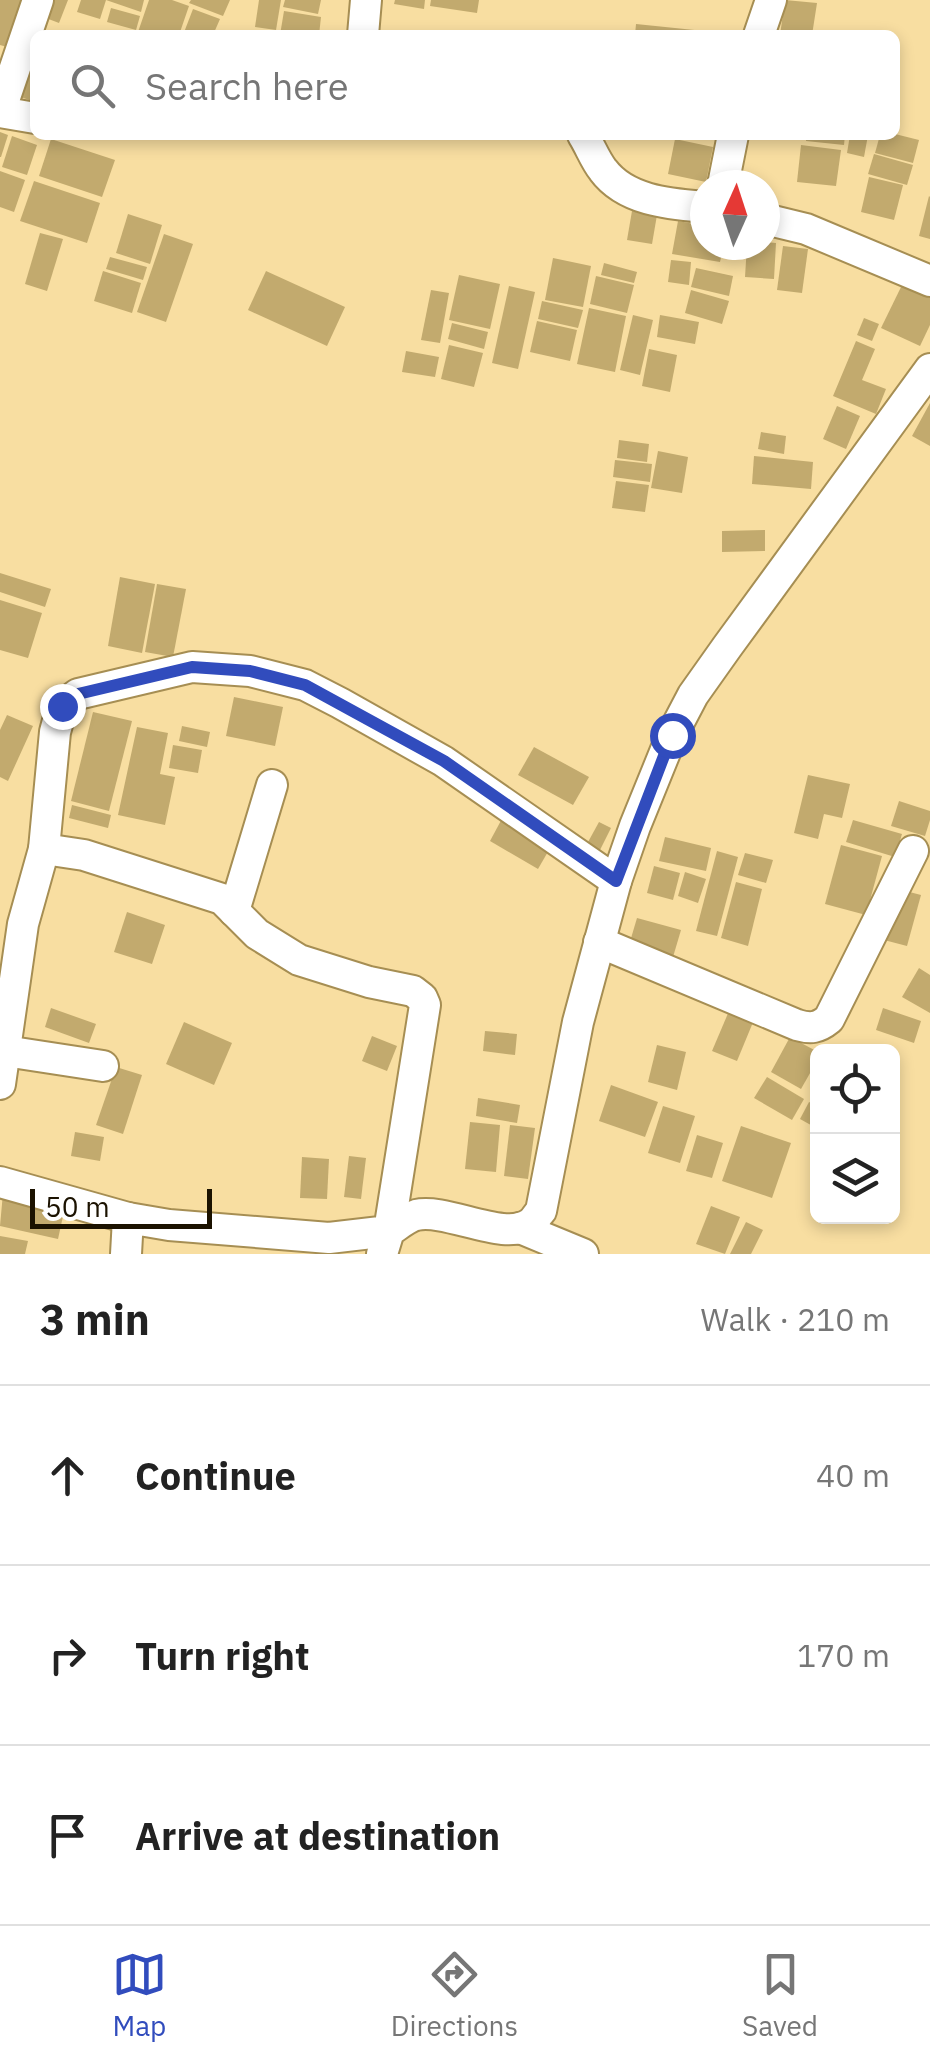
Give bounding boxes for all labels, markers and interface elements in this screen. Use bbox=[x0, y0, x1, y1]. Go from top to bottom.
search box bbox=[30, 30, 900, 140]
icon: search bbox=[65, 58, 120, 113]
text: Search here bbox=[145, 61, 349, 110]
north arrow bbox=[690, 170, 780, 260]
route end bbox=[40, 684, 86, 730]
route start bbox=[650, 713, 696, 759]
map controls bbox=[810, 1044, 900, 1224]
button: locate bbox=[810, 1044, 900, 1134]
button: layers bbox=[810, 1134, 900, 1224]
scale bar bbox=[30, 1184, 212, 1228]
text: 50 m bbox=[45, 1188, 110, 1225]
text: 3 min bbox=[40, 1292, 150, 1347]
text: Walk · 210 m bbox=[701, 1298, 890, 1340]
icon: ahead bbox=[40, 1448, 95, 1503]
text: Continue bbox=[135, 1451, 296, 1500]
text: 40 m bbox=[816, 1454, 890, 1496]
icon: right bbox=[40, 1628, 95, 1683]
text: Turn right bbox=[135, 1631, 310, 1680]
text: 170 m bbox=[797, 1634, 890, 1676]
icon: arrive bbox=[40, 1808, 95, 1863]
text: Arrive at destination bbox=[135, 1811, 500, 1860]
tab: Map bbox=[112, 1947, 167, 2044]
tab: Directions bbox=[391, 1947, 518, 2044]
tab: Saved bbox=[742, 1947, 818, 2044]

